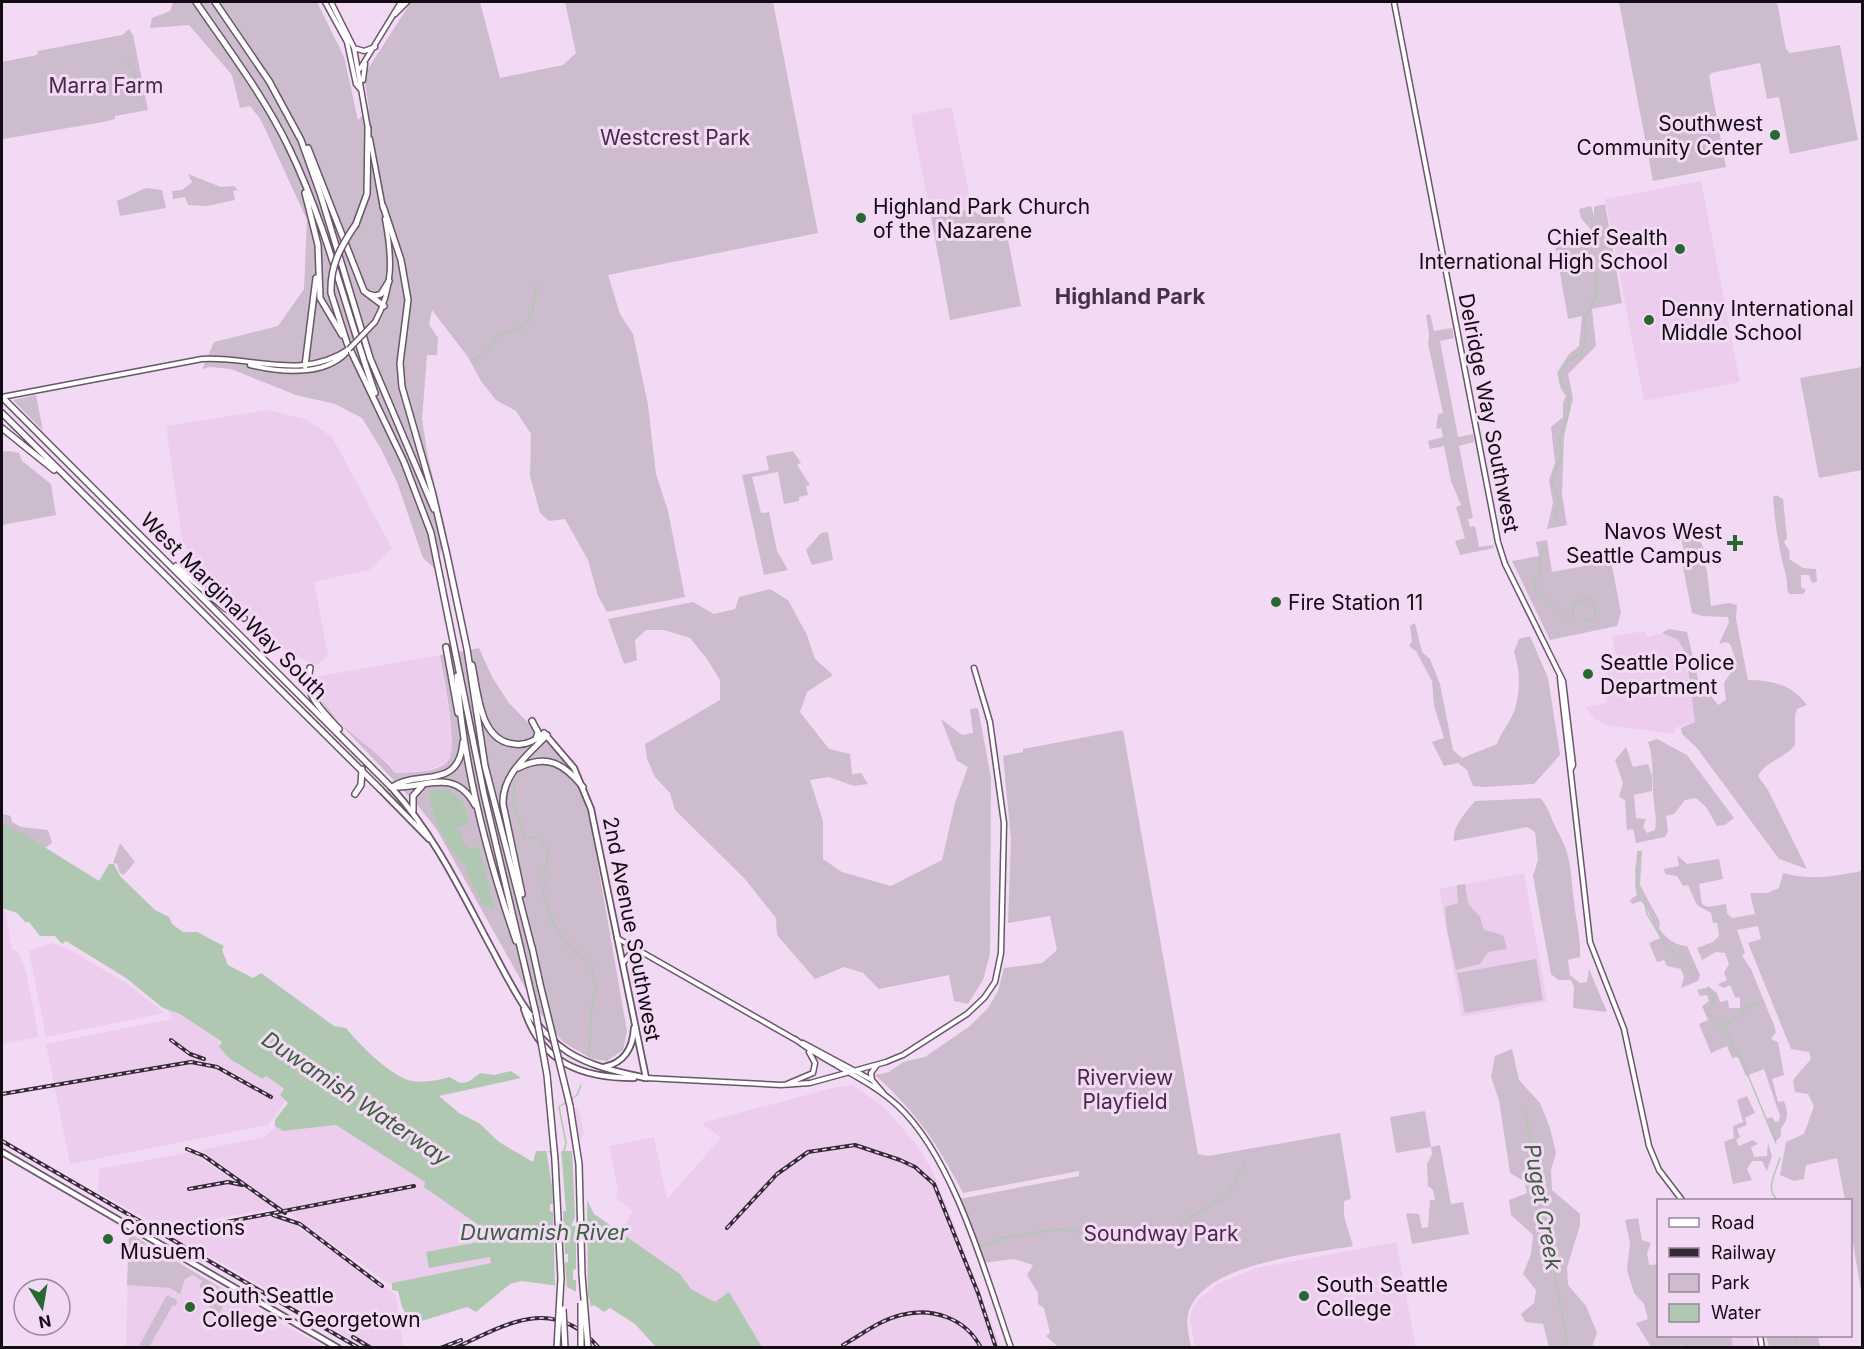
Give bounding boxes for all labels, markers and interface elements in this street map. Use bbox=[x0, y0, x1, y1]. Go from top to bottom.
park label: Marra Farm bbox=[49, 73, 163, 98]
place label: Southwest Community Center bbox=[1577, 111, 1763, 160]
park label: Westcrest Park bbox=[600, 125, 751, 150]
marker: Southwest Community Center bbox=[1768, 128, 1782, 142]
place label: Highland Park Church of the Nazarene bbox=[873, 194, 1090, 243]
marker: Highland Park Church of the Nazarene bbox=[854, 211, 868, 225]
place label: Chief Sealth International High School bbox=[1419, 225, 1668, 274]
marker: Chief Sealth International High School bbox=[1673, 242, 1687, 256]
district label: Highland Park bbox=[1055, 283, 1205, 309]
street label: Delridge Way Southwest bbox=[1454, 291, 1525, 535]
place label: Denny International Middle School bbox=[1661, 296, 1854, 345]
marker: Denny International Middle School bbox=[1642, 313, 1656, 327]
street label: West Marginal Way South bbox=[135, 507, 333, 705]
place label: Navos West Seattle Campus bbox=[1566, 519, 1722, 568]
marker: Navos West Seattle Campus bbox=[1726, 534, 1744, 552]
place label: Fire Station 11 bbox=[1288, 590, 1423, 615]
marker: Fire Station 11 bbox=[1269, 595, 1283, 609]
place label: Seattle Police Department bbox=[1600, 650, 1734, 699]
marker: Seattle Police Department bbox=[1581, 667, 1595, 681]
street label: 2nd Avenue Southwest bbox=[598, 814, 666, 1044]
water label: Duwamish Waterway bbox=[257, 1025, 455, 1171]
park label: Riverview Playfield bbox=[1077, 1065, 1173, 1114]
water label: Puget Creek bbox=[1519, 1142, 1567, 1273]
legend bbox=[1657, 1199, 1852, 1337]
text: Road bbox=[1711, 1212, 1754, 1233]
place label: Connections Musuem bbox=[120, 1215, 245, 1264]
water label: Duwamish River bbox=[460, 1219, 629, 1245]
park label: Soundway Park bbox=[1083, 1221, 1239, 1246]
marker: Connections Musuem bbox=[101, 1232, 115, 1246]
text: Railway bbox=[1711, 1242, 1776, 1263]
place label: South Seattle College bbox=[1316, 1272, 1448, 1321]
text: Park bbox=[1711, 1272, 1750, 1293]
north arrow bbox=[12, 1277, 72, 1337]
place label: South Seattle College - Georgetown bbox=[202, 1283, 421, 1332]
marker: South Seattle College bbox=[1297, 1289, 1311, 1303]
marker: South Seattle College - Georgetown bbox=[183, 1300, 197, 1314]
text: Water bbox=[1711, 1302, 1761, 1323]
text: N bbox=[37, 1311, 53, 1333]

